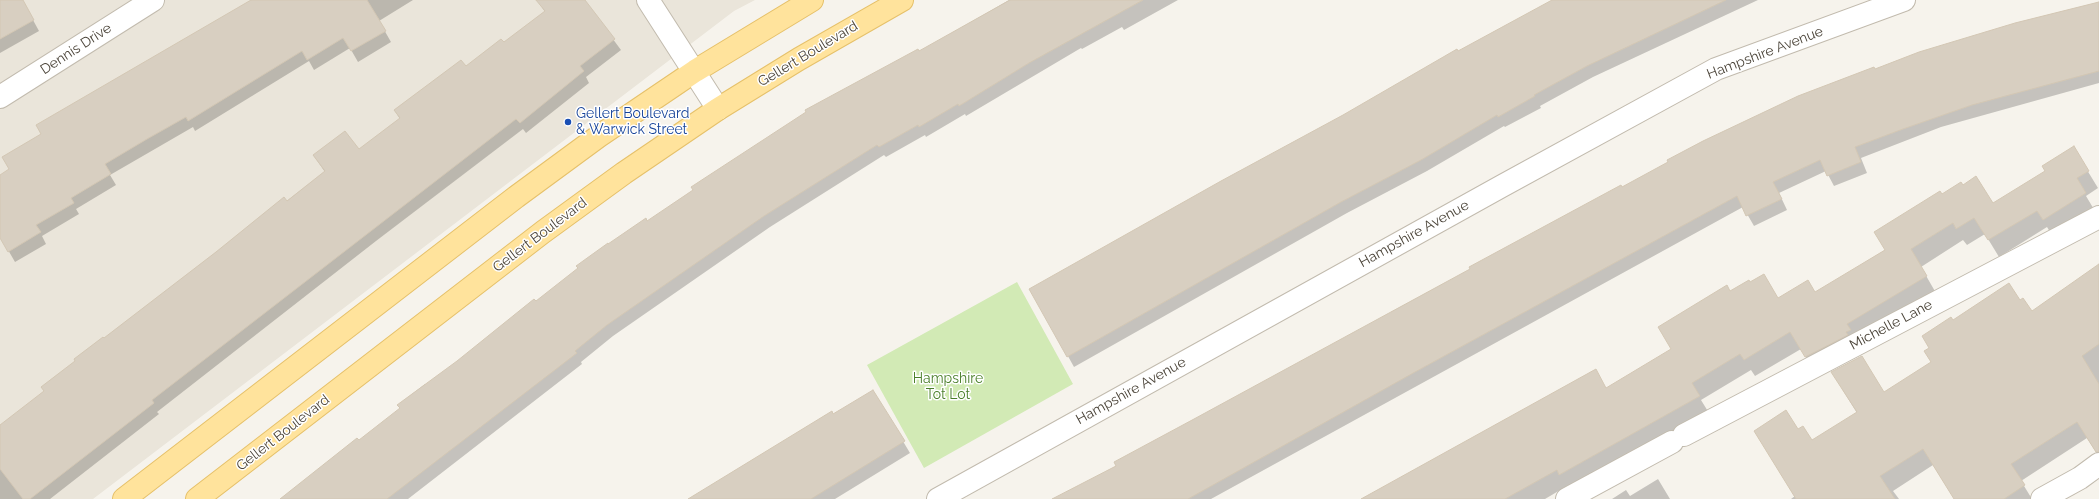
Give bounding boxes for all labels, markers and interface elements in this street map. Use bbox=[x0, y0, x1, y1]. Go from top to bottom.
street label: Gellert Boulevard bbox=[755, 18, 861, 90]
street label: Dennis Drive bbox=[37, 20, 115, 78]
street label: Hampshire Avenue bbox=[1705, 23, 1825, 83]
place label: Gellert Boulevard & Warwick Street bbox=[576, 106, 689, 138]
marker: Gellert Boulevard & Warwick Street bbox=[563, 117, 573, 127]
street label: Gellert Boulevard bbox=[490, 194, 590, 276]
street label: Hampshire Avenue bbox=[1356, 197, 1472, 271]
street label: Michelle Lane bbox=[1847, 296, 1935, 354]
street label: Hampshire Avenue bbox=[1073, 354, 1189, 428]
park label: Hampshire Tot Lot bbox=[913, 371, 983, 404]
street label: Gellert Boulevard bbox=[233, 391, 333, 475]

